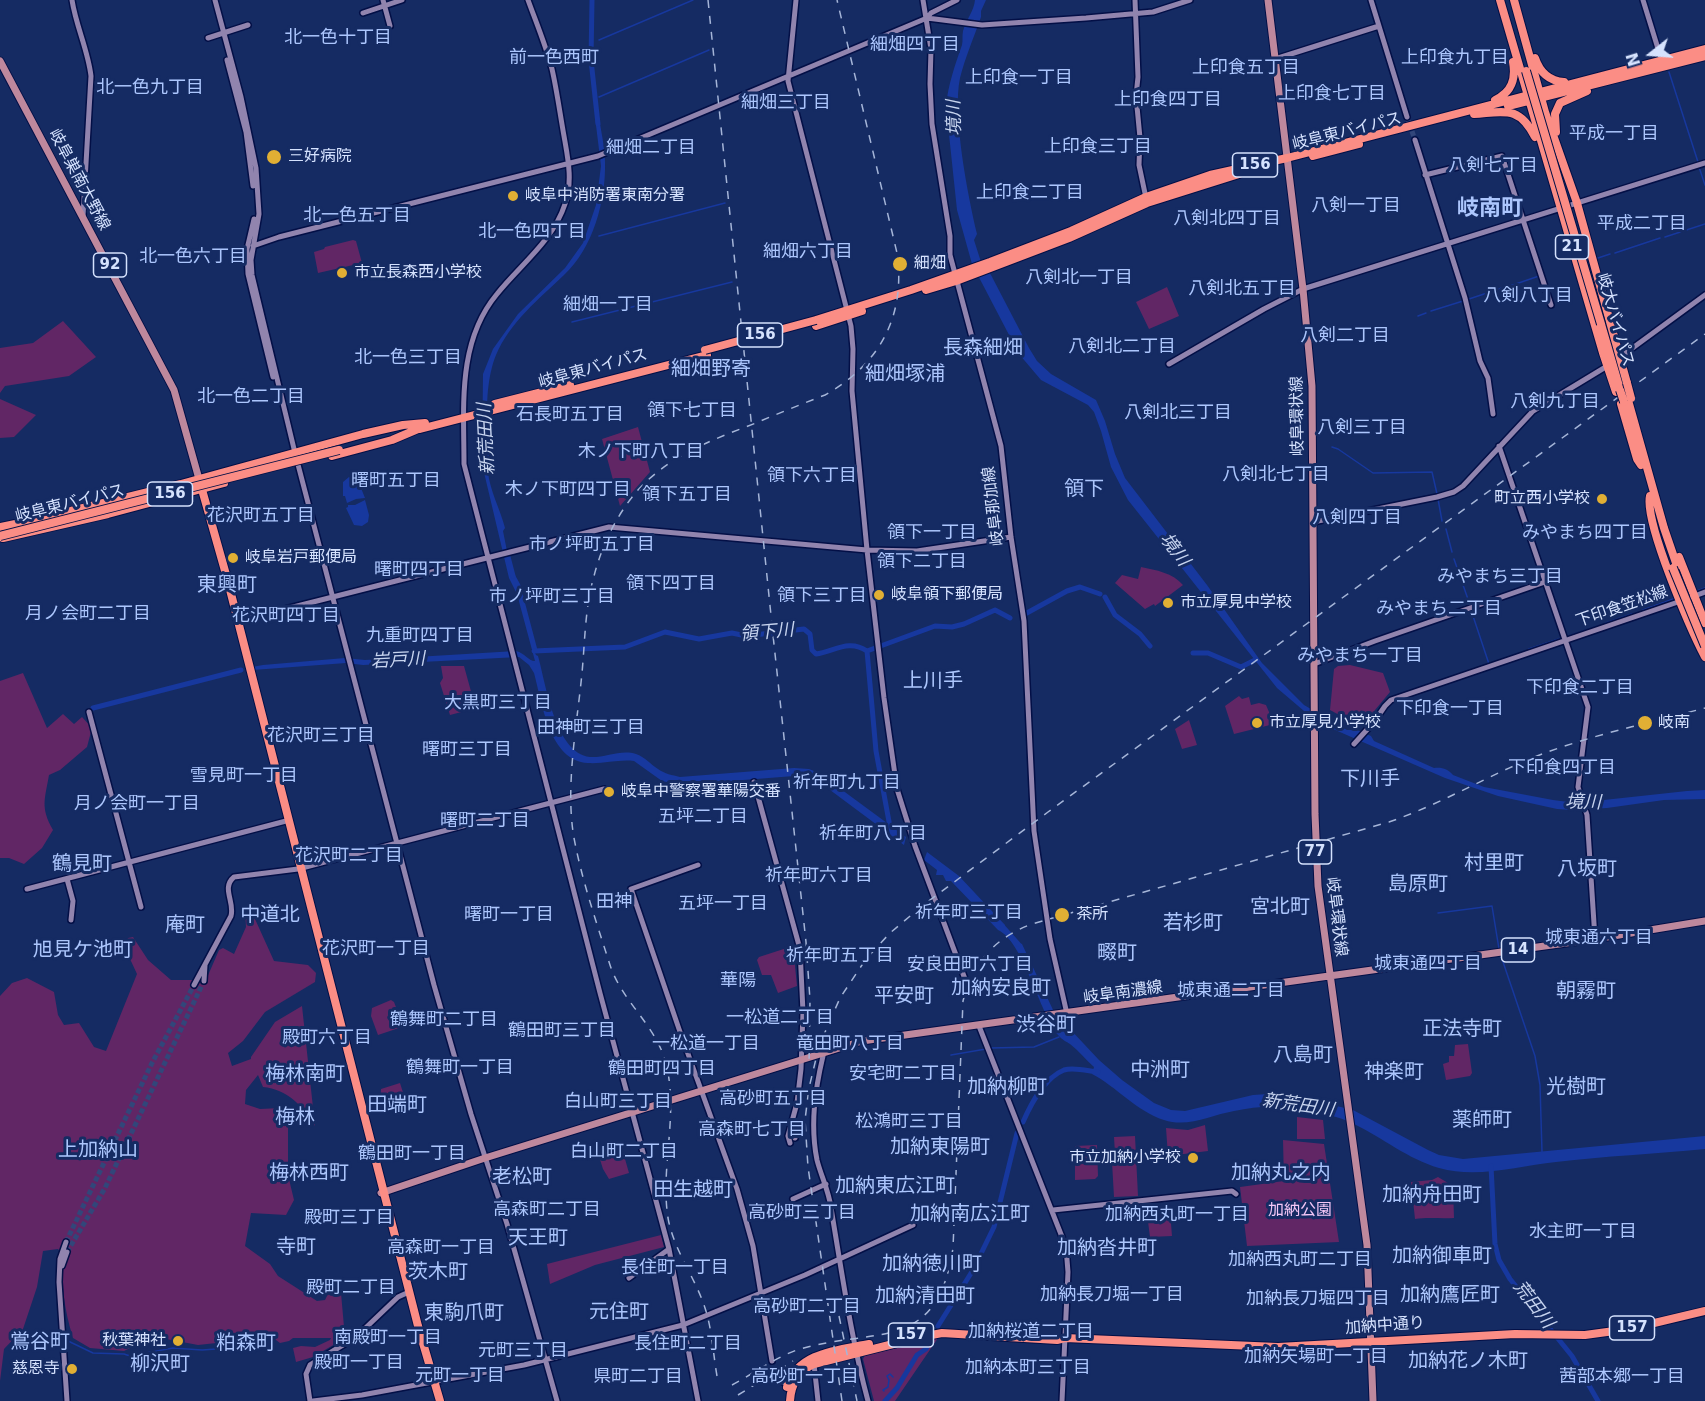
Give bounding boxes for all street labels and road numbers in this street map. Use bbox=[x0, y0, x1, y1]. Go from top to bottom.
street label: 岐阜東バイパス bbox=[1290, 109, 1404, 155]
street label: 岐阜巣南大野線 bbox=[44, 126, 114, 234]
road number: 156 bbox=[1232, 153, 1278, 177]
road number: 21 bbox=[1556, 235, 1588, 259]
road number: 92 bbox=[94, 253, 126, 277]
street label: 岐大バイパス bbox=[1593, 271, 1637, 369]
road number: 156 bbox=[738, 323, 783, 347]
street label: 岐阜東バイパス bbox=[536, 345, 650, 393]
street label: 岐阜環状線 bbox=[1288, 376, 1308, 456]
street label: 岐阜那加線 bbox=[980, 465, 1008, 547]
street label: 岐阜東バイパス bbox=[13, 481, 127, 527]
road number: 156 bbox=[148, 482, 192, 506]
street label: 下印食笠松線 bbox=[1573, 582, 1671, 632]
road number: 77 bbox=[1298, 840, 1332, 864]
street label: 岐阜環状線 bbox=[1322, 876, 1350, 958]
road number: 14 bbox=[1502, 938, 1534, 962]
street label: 岐阜南濃線 bbox=[1082, 978, 1164, 1008]
street label: 加納中通り bbox=[1344, 1314, 1426, 1338]
road number: 157 bbox=[1610, 1316, 1654, 1340]
road number: 157 bbox=[888, 1323, 934, 1347]

